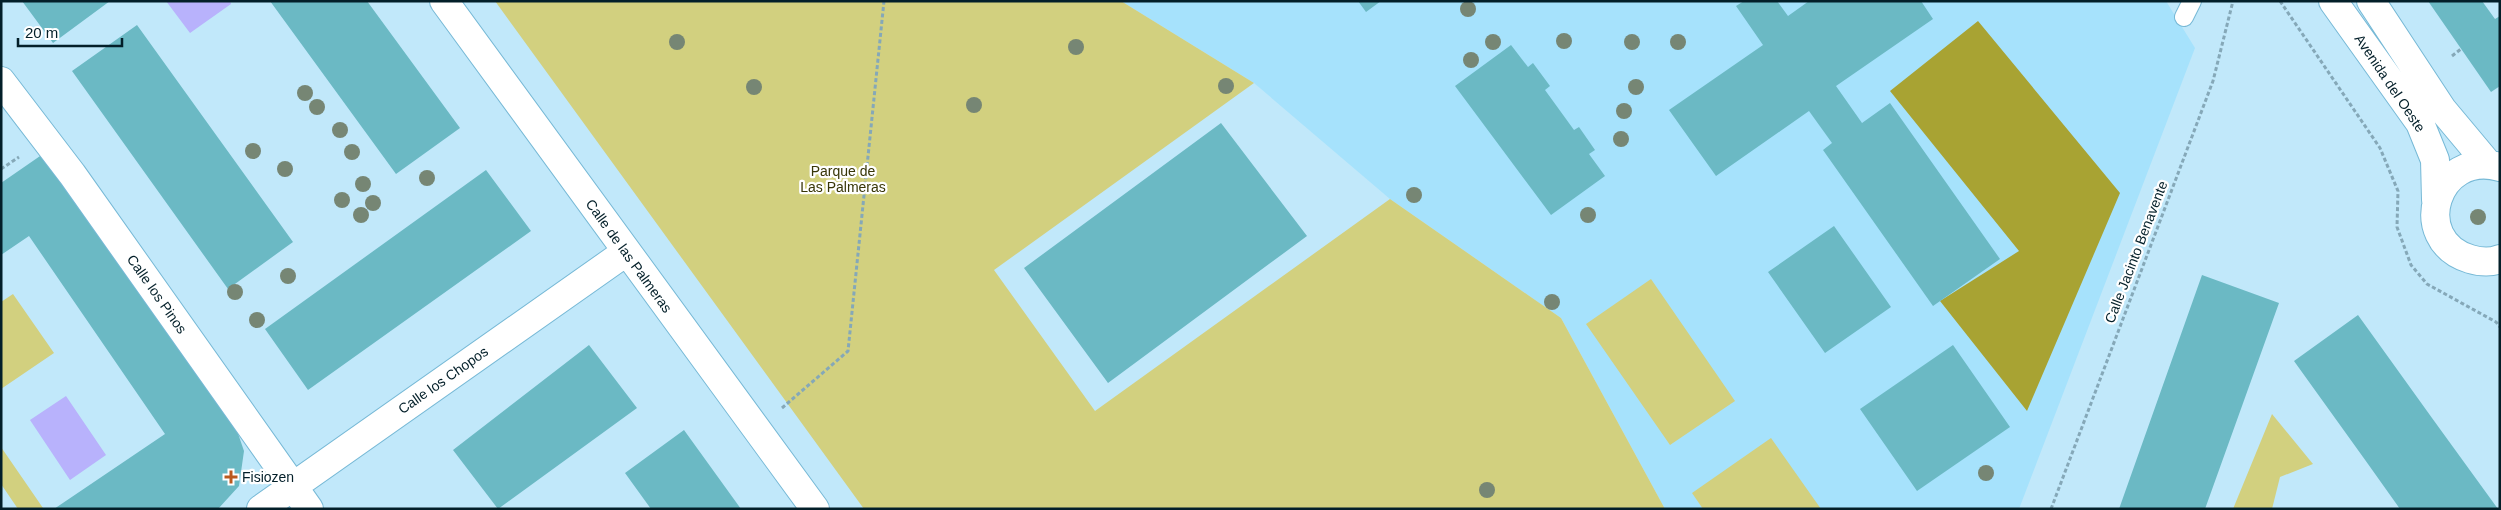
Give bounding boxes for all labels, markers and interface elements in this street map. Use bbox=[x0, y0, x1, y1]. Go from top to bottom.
scale bar bbox=[18, 15, 121, 47]
text: 20 m bbox=[25, 24, 58, 41]
street label: Avenida del Oeste bbox=[2351, 31, 2429, 135]
park label: Parque de Las Palmeras bbox=[800, 163, 886, 195]
street label: Calle Jacinto Benavente bbox=[2101, 178, 2171, 325]
street label: Calle de las Palmeras bbox=[583, 196, 675, 316]
street label: Calle los Pinos bbox=[124, 251, 190, 337]
street label: Calle los Chopos bbox=[395, 343, 491, 417]
place label: Fisiozen bbox=[242, 469, 294, 485]
marker: Fisiozen bbox=[224, 470, 238, 484]

